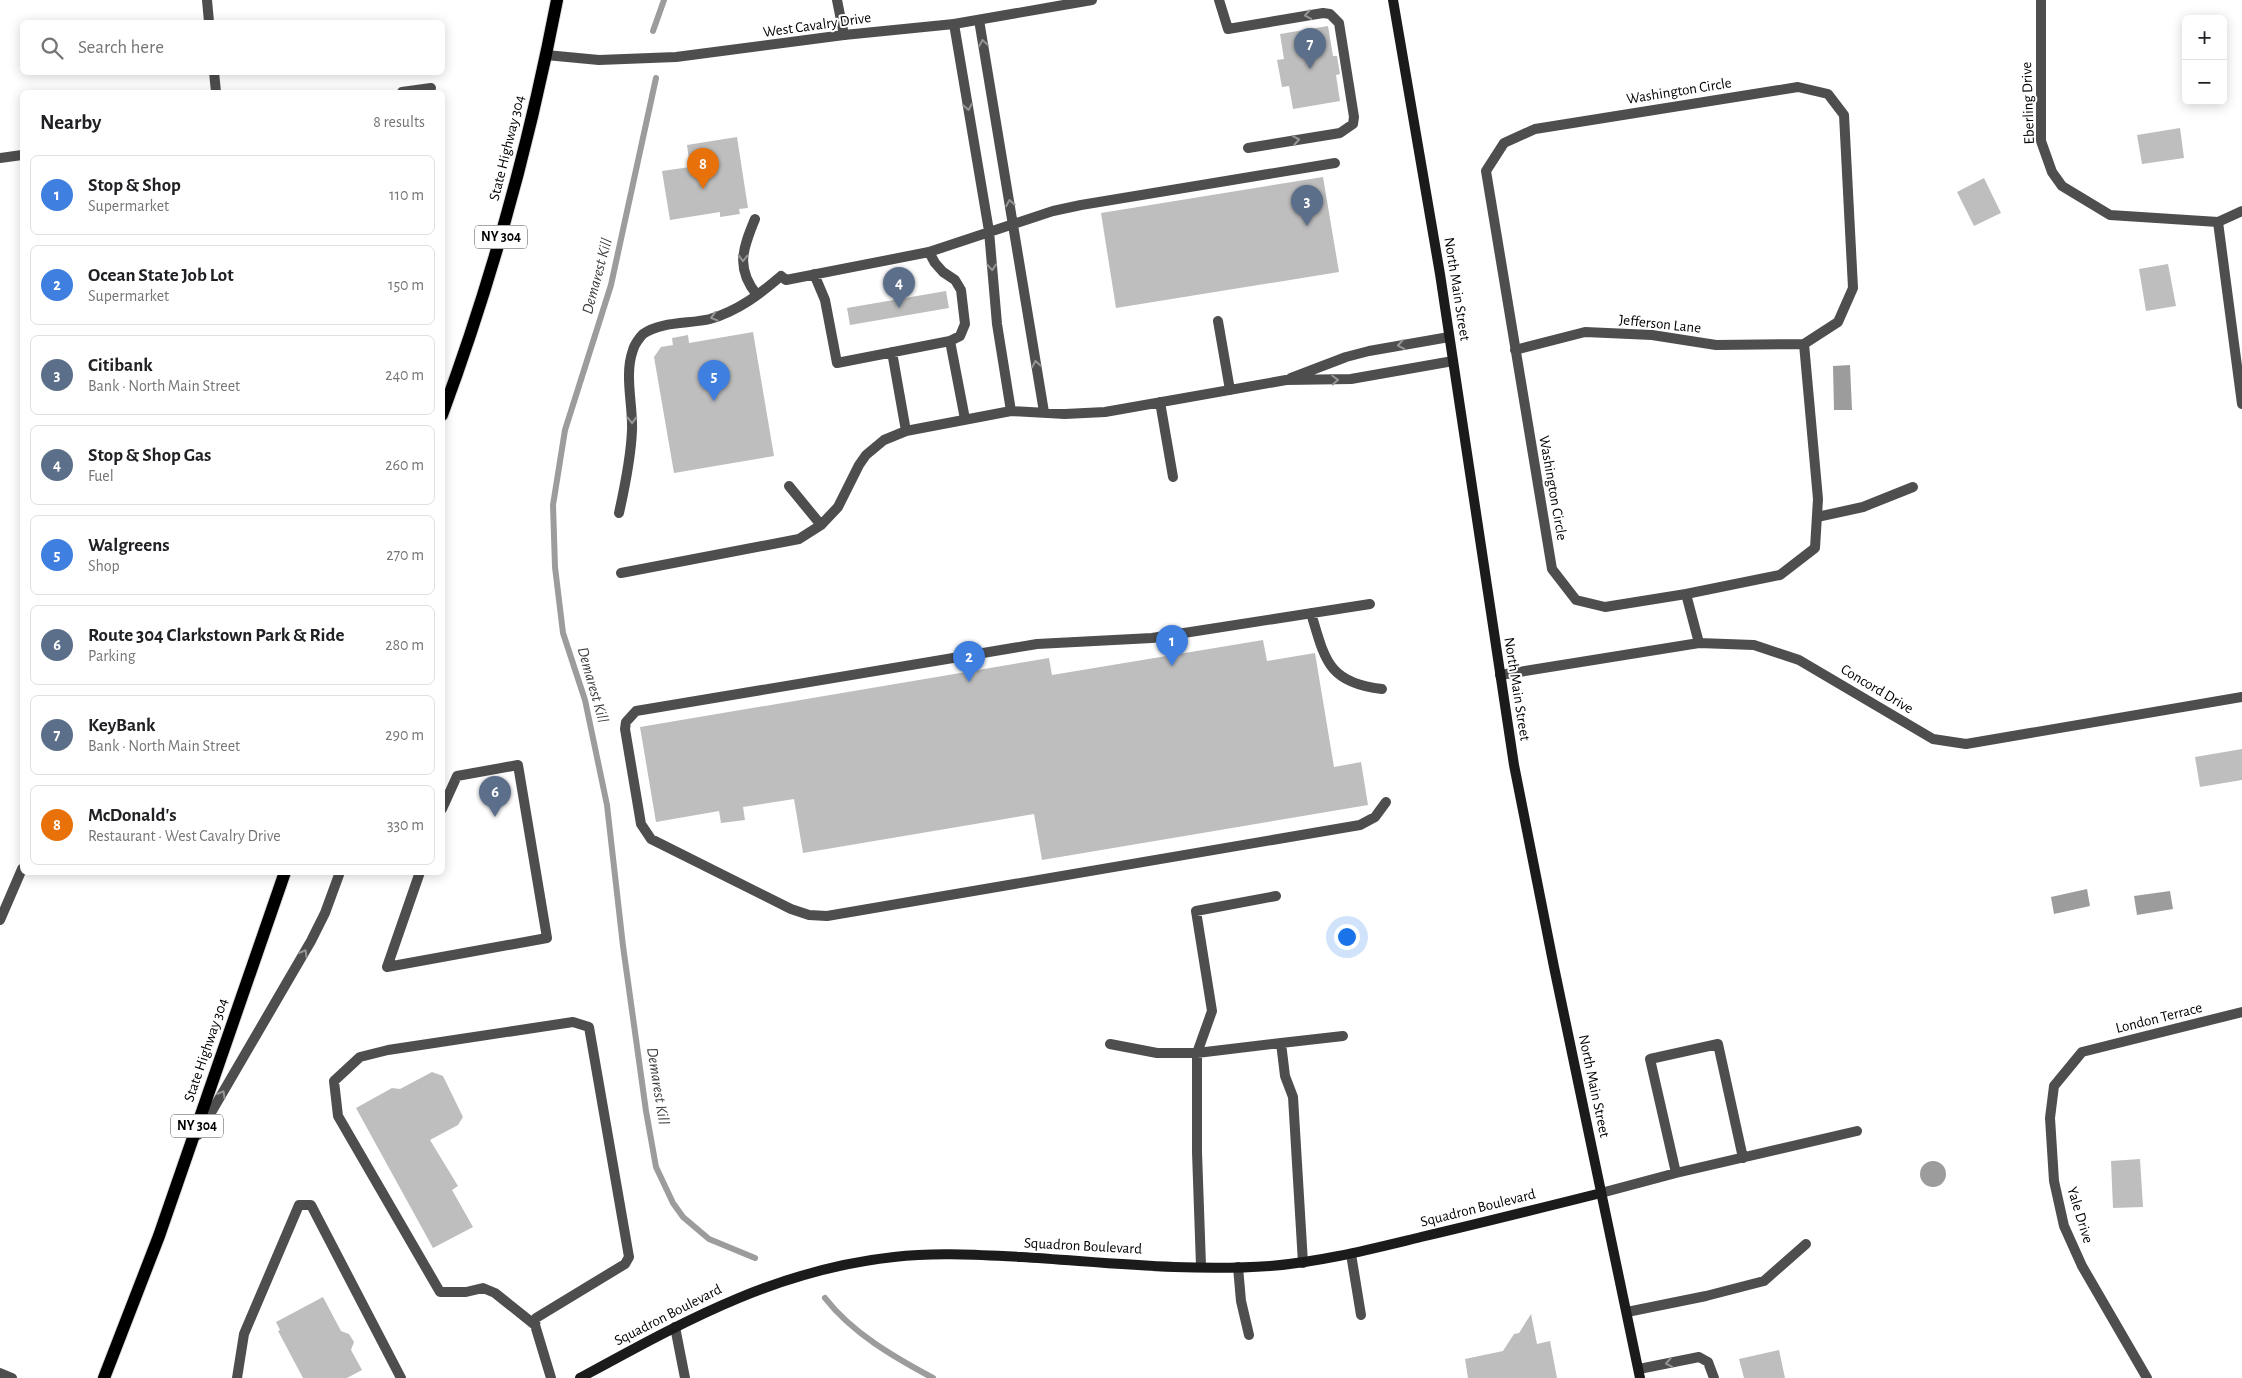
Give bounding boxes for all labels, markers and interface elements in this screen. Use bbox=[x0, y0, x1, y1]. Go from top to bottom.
street label: West Cavalry Drive bbox=[762, 10, 872, 40]
one-way arrow bbox=[1303, 10, 1312, 20]
map controls bbox=[2182, 15, 2227, 105]
button: + bbox=[2182, 15, 2227, 60]
search box bbox=[20, 20, 445, 75]
pin: 7 bbox=[1294, 28, 1326, 69]
icon: search bbox=[38, 34, 66, 62]
text: Search here bbox=[78, 38, 164, 57]
one-way arrow bbox=[978, 39, 988, 48]
button: − bbox=[2182, 60, 2227, 105]
street label: Eberling Drive bbox=[2019, 61, 2037, 145]
street label: Washington Circle bbox=[1625, 75, 1733, 107]
street label: State Highway 304 bbox=[487, 94, 527, 202]
one-way arrow bbox=[962, 102, 972, 111]
text: Nearby bbox=[40, 112, 101, 133]
text: 8 results bbox=[373, 114, 425, 130]
one-way arrow bbox=[1292, 136, 1300, 146]
pin: 8 bbox=[687, 148, 719, 189]
text: Stop & Shop bbox=[88, 176, 181, 195]
pin: 3 bbox=[1291, 185, 1323, 226]
text: 1 bbox=[54, 187, 60, 203]
text: 110 m bbox=[389, 187, 424, 203]
text: Supermarket bbox=[88, 198, 169, 214]
one-way arrow bbox=[1006, 199, 1016, 208]
road number: NY 304 bbox=[475, 226, 527, 248]
water label: Demarest Kill bbox=[579, 236, 615, 316]
street label: North Main Street bbox=[1441, 236, 1473, 342]
one-way arrow bbox=[738, 254, 749, 262]
one-way arrow bbox=[987, 263, 998, 271]
text: Ocean State Job Lot bbox=[88, 266, 234, 285]
pin: 4 bbox=[883, 267, 915, 308]
text: 2 bbox=[53, 277, 61, 293]
text: 150 m bbox=[388, 277, 424, 293]
text: Supermarket bbox=[88, 288, 169, 304]
one-way arrow bbox=[710, 312, 718, 322]
street label: Jefferson Lane bbox=[1618, 312, 1702, 336]
one-way arrow bbox=[1397, 340, 1405, 350]
text: Citibank bbox=[88, 356, 153, 375]
one-way arrow bbox=[1031, 359, 1041, 368]
pin: 5 bbox=[698, 360, 730, 401]
text: 3 bbox=[54, 367, 60, 383]
text: 240 m bbox=[385, 367, 424, 383]
one-way arrow bbox=[1331, 374, 1339, 385]
text: Bank · North Main Street bbox=[88, 378, 240, 394]
one-way arrow bbox=[627, 417, 637, 425]
street label: Washington Circle bbox=[1536, 434, 1570, 542]
text: Stop & Shop Gas bbox=[88, 446, 211, 465]
text: 4 bbox=[53, 457, 61, 473]
text: 260 m bbox=[385, 457, 424, 473]
text: Fuel bbox=[88, 468, 114, 484]
text: Walgreens bbox=[88, 536, 170, 555]
text: 5 bbox=[54, 547, 60, 563]
text: 270 m bbox=[386, 547, 424, 563]
text: Shop bbox=[88, 558, 120, 574]
pin: 1 bbox=[1156, 625, 1188, 666]
text: Route 304 Clarkstown Park & Ride bbox=[88, 626, 345, 645]
street label: North Main Street bbox=[1501, 636, 1533, 742]
text: 6 bbox=[53, 637, 61, 653]
text: 280 m bbox=[385, 637, 424, 653]
pin: 2 bbox=[953, 641, 985, 682]
water label: Demarest Kill bbox=[575, 645, 611, 725]
text: Parking bbox=[88, 648, 136, 664]
street label: Concord Drive bbox=[1838, 662, 1916, 717]
text: KeyBank bbox=[88, 716, 156, 735]
text: 7 bbox=[54, 727, 60, 743]
text: 290 m bbox=[385, 727, 424, 743]
text: Bank · North Main Street bbox=[88, 738, 240, 754]
pin: 6 bbox=[479, 776, 511, 817]
text: McDonald's bbox=[88, 806, 177, 825]
text: 8 bbox=[53, 817, 61, 833]
text: 330 m bbox=[387, 817, 424, 833]
text: Restaurant · West Cavalry Drive bbox=[88, 828, 281, 844]
your location bbox=[1334, 924, 1360, 950]
one-way arrow bbox=[298, 950, 308, 959]
street label: State Highway 304 bbox=[181, 996, 231, 1104]
street label: London Terrace bbox=[2114, 1000, 2204, 1036]
street label: North Main Street bbox=[1576, 1033, 1612, 1139]
water label: Demarest Kill bbox=[644, 1046, 672, 1126]
one-way arrow bbox=[216, 1090, 226, 1099]
road number: NY 304 bbox=[171, 1114, 223, 1138]
street label: Yale Drive bbox=[2064, 1185, 2096, 1245]
street label: Squadron Boulevard bbox=[1419, 1186, 1537, 1230]
street label: Squadron Boulevard bbox=[1024, 1235, 1143, 1257]
street label: Squadron Boulevard bbox=[612, 1281, 724, 1348]
one-way arrow bbox=[1664, 1358, 1673, 1368]

